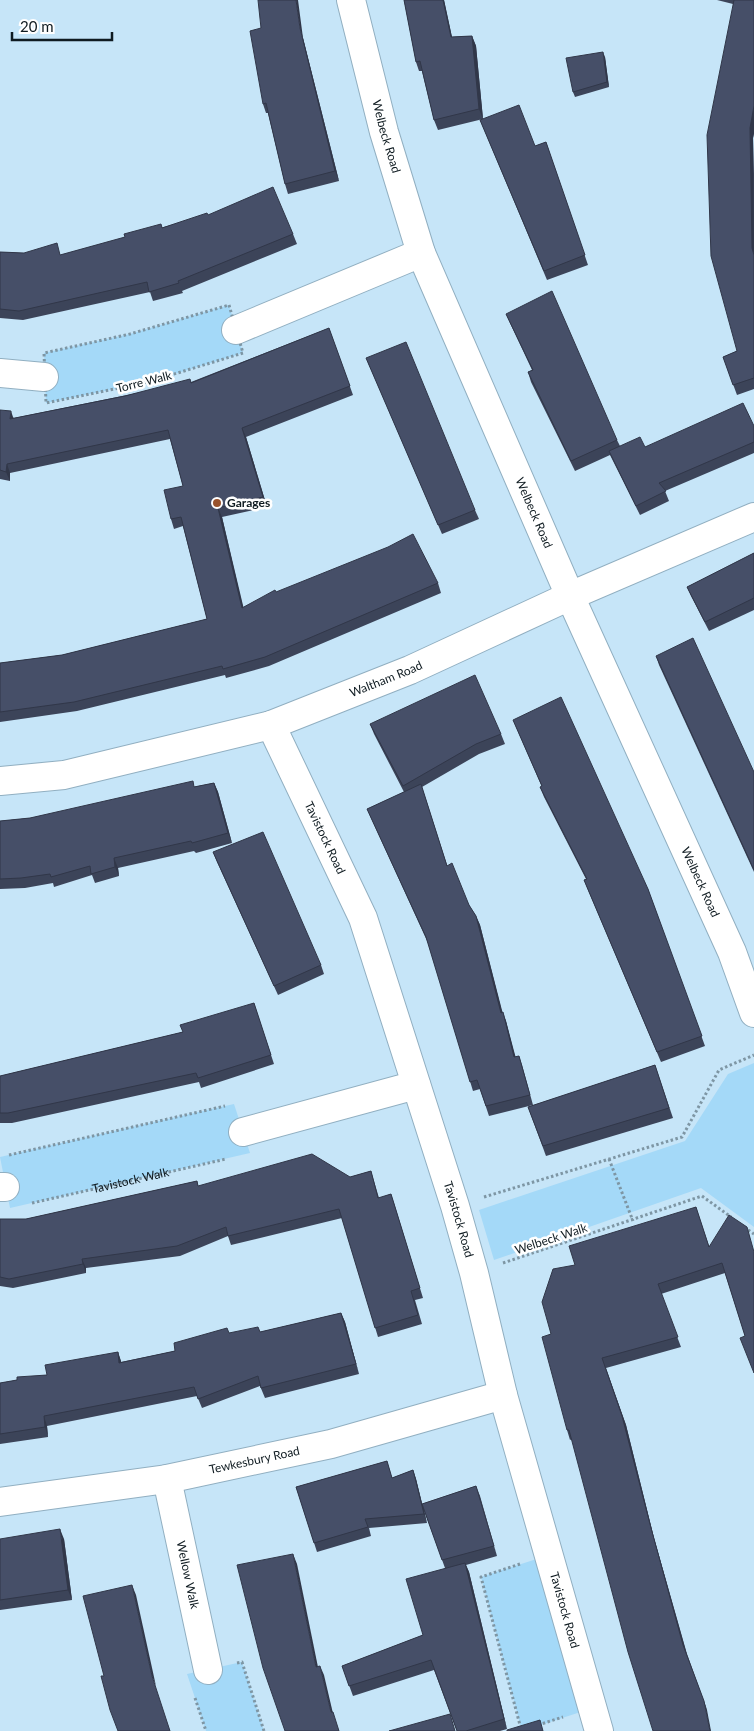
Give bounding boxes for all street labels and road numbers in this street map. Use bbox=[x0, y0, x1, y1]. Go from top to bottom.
street label: Welbeck Road bbox=[369, 98, 404, 175]
street label: Torre Walk bbox=[115, 367, 174, 396]
street label: Welbeck Road bbox=[512, 475, 556, 550]
street label: Waltham Road bbox=[347, 657, 425, 700]
street label: Tavistock Road bbox=[302, 799, 349, 876]
street label: Welbeck Road bbox=[678, 844, 723, 920]
street label: Tavistock Walk bbox=[91, 1164, 171, 1196]
street label: Tavistock Road bbox=[441, 1179, 477, 1259]
street label: Welbeck Walk bbox=[513, 1219, 590, 1257]
street label: Tewkesbury Road bbox=[208, 1443, 301, 1477]
street label: Wellow Walk bbox=[173, 1539, 203, 1611]
street label: Tavistock Road bbox=[547, 1570, 583, 1650]

